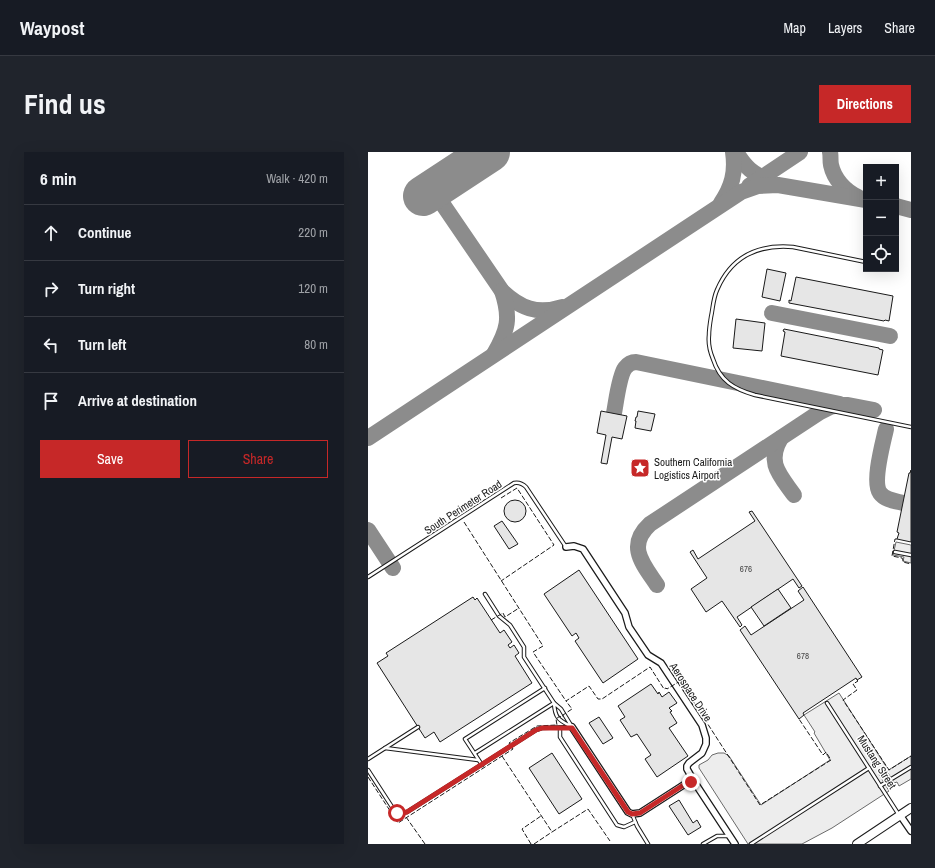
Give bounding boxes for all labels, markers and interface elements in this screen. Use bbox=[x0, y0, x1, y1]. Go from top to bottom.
text: Waypost bbox=[20, 15, 84, 41]
text: Map bbox=[784, 19, 806, 37]
text: Layers bbox=[828, 19, 862, 37]
text: Share bbox=[884, 19, 915, 37]
text: Find us bbox=[24, 85, 106, 123]
button: Directions bbox=[819, 85, 911, 123]
map controls bbox=[863, 164, 899, 272]
button: + bbox=[863, 164, 899, 200]
text: 6 min bbox=[40, 167, 76, 190]
text: Walk · 420 m bbox=[266, 170, 328, 187]
button: − bbox=[863, 200, 899, 236]
icon: ahead bbox=[40, 222, 62, 244]
text: Continue bbox=[78, 222, 131, 243]
text: 220 m bbox=[298, 224, 328, 241]
button: locate bbox=[863, 236, 899, 272]
icon: right bbox=[40, 278, 62, 300]
text: Turn right bbox=[78, 278, 135, 299]
text: 120 m bbox=[298, 280, 328, 297]
icon: left bbox=[40, 334, 62, 356]
text: Turn left bbox=[78, 334, 126, 355]
text: 80 m bbox=[304, 336, 328, 353]
icon: arrive bbox=[40, 390, 62, 412]
text: Arrive at destination bbox=[78, 390, 197, 411]
button: Save bbox=[40, 440, 180, 478]
button: Share bbox=[188, 440, 328, 478]
place label: Southern California Logistics Airport bbox=[654, 455, 732, 482]
place icon: Southern California Logistics Airport bbox=[629, 457, 651, 479]
street label: South Perimeter Road bbox=[422, 477, 504, 537]
house number: 676 bbox=[740, 563, 752, 575]
house number: 678 bbox=[797, 650, 809, 662]
street label: Aerospace Drive bbox=[666, 659, 715, 724]
street label: Mustang Street bbox=[854, 733, 900, 792]
route end bbox=[682, 773, 700, 791]
route start bbox=[388, 804, 406, 822]

